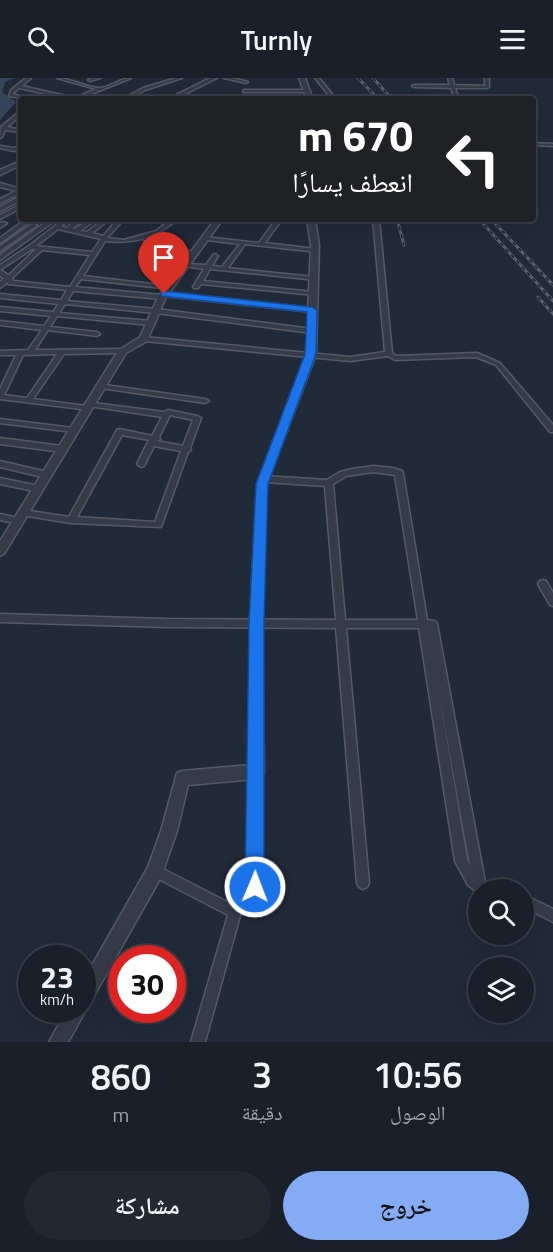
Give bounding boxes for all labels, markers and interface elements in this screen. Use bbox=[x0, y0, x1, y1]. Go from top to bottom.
text: Turnly bbox=[241, 19, 312, 60]
icon: search bbox=[24, 23, 57, 56]
icon: menu bbox=[496, 23, 529, 56]
text: 670 m bbox=[298, 103, 413, 167]
icon: left bbox=[434, 120, 512, 198]
text: انعطف يسارًا bbox=[292, 161, 413, 202]
pin bbox=[138, 232, 189, 294]
icon: arrive bbox=[147, 241, 180, 274]
position arrow bbox=[223, 855, 287, 919]
map controls bbox=[468, 879, 534, 1023]
button: search bbox=[468, 879, 534, 945]
speed limit sign: 30 bbox=[108, 945, 186, 1023]
text: 23 bbox=[40, 954, 74, 1000]
button: layers bbox=[468, 957, 534, 1023]
text: km/h bbox=[40, 988, 74, 1011]
text: 3 bbox=[252, 1047, 272, 1102]
text: 10:56 bbox=[373, 1047, 462, 1102]
text: 860 bbox=[91, 1049, 151, 1104]
text: دقيقة bbox=[242, 1097, 282, 1128]
text: الوصول bbox=[390, 1097, 445, 1128]
text: m bbox=[113, 1099, 129, 1130]
button: مشاركة bbox=[24, 1171, 271, 1240]
button: خروج bbox=[283, 1171, 529, 1240]

